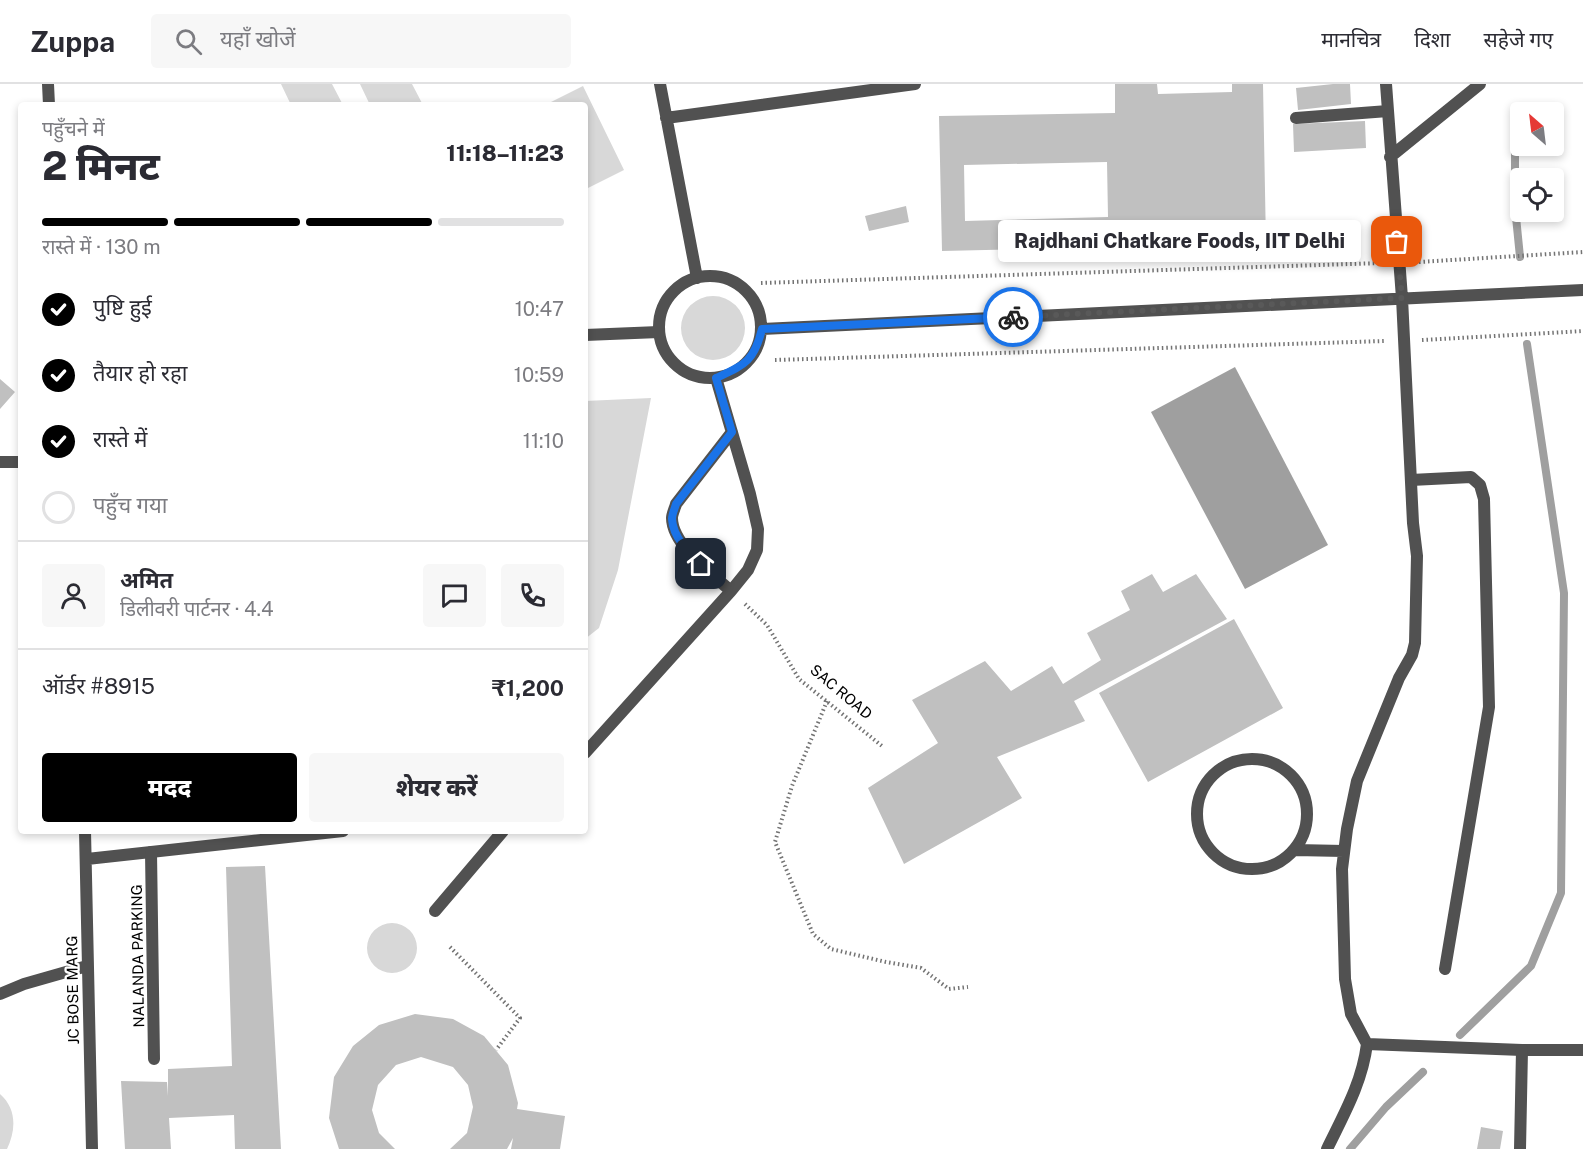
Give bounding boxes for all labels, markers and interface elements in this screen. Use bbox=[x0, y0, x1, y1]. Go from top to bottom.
search box bbox=[151, 14, 571, 68]
text: Zuppa bbox=[30, 25, 115, 58]
icon: search bbox=[172, 25, 205, 58]
text: यहाँ खोजें bbox=[220, 26, 296, 52]
text: मानचित्र bbox=[1321, 27, 1381, 52]
text: दिशा bbox=[1414, 27, 1451, 52]
text: सहेजे गए bbox=[1484, 27, 1553, 52]
north arrow bbox=[1510, 102, 1564, 156]
map controls bbox=[1510, 102, 1564, 222]
text: पहुँचने में bbox=[42, 117, 105, 141]
text: 11:18–11:23 bbox=[446, 140, 564, 166]
text: 2 मिनट bbox=[42, 143, 160, 189]
button: locate bbox=[1510, 168, 1564, 222]
pin bbox=[1371, 216, 1422, 267]
callout: Rajdhani Chatkare Foods, IIT Delhi bbox=[998, 221, 1361, 263]
icon: bag bbox=[1380, 225, 1413, 258]
text: Rajdhani Chatkare Foods, IIT Delhi bbox=[1014, 229, 1345, 253]
text: रास्ते में · 130 m bbox=[42, 235, 161, 259]
courier bbox=[983, 287, 1043, 347]
icon: check bbox=[42, 293, 75, 326]
text: पुष्टि हुई bbox=[93, 294, 152, 320]
text: 10:47 bbox=[515, 297, 564, 321]
icon: bike bbox=[997, 301, 1030, 334]
icon: check bbox=[42, 359, 75, 392]
text: तैयार हो रहा bbox=[93, 360, 187, 386]
text: 10:59 bbox=[514, 363, 564, 387]
icon: check bbox=[42, 425, 75, 458]
text: रास्ते में bbox=[93, 426, 147, 452]
text: 11:10 bbox=[523, 429, 564, 453]
text: पहुँच गया bbox=[93, 492, 167, 518]
pin bbox=[675, 538, 726, 589]
icon: home bbox=[684, 547, 717, 580]
button: person bbox=[42, 564, 105, 627]
button: chat bbox=[423, 564, 486, 627]
button: phone bbox=[501, 564, 564, 627]
text: अमित bbox=[120, 567, 173, 593]
text: डिलीवरी पार्टनर · 4.4 bbox=[120, 597, 274, 621]
street label: SAC ROAD bbox=[807, 661, 876, 722]
text: ऑर्डर #8915 bbox=[42, 673, 155, 699]
text: ₹1,200 bbox=[492, 675, 564, 701]
button: मदद bbox=[42, 753, 297, 822]
button: शेयर करें bbox=[309, 753, 564, 822]
street label: NALANDA PARKING bbox=[128, 884, 147, 1028]
street label: JC BOSE MARG bbox=[63, 936, 82, 1044]

